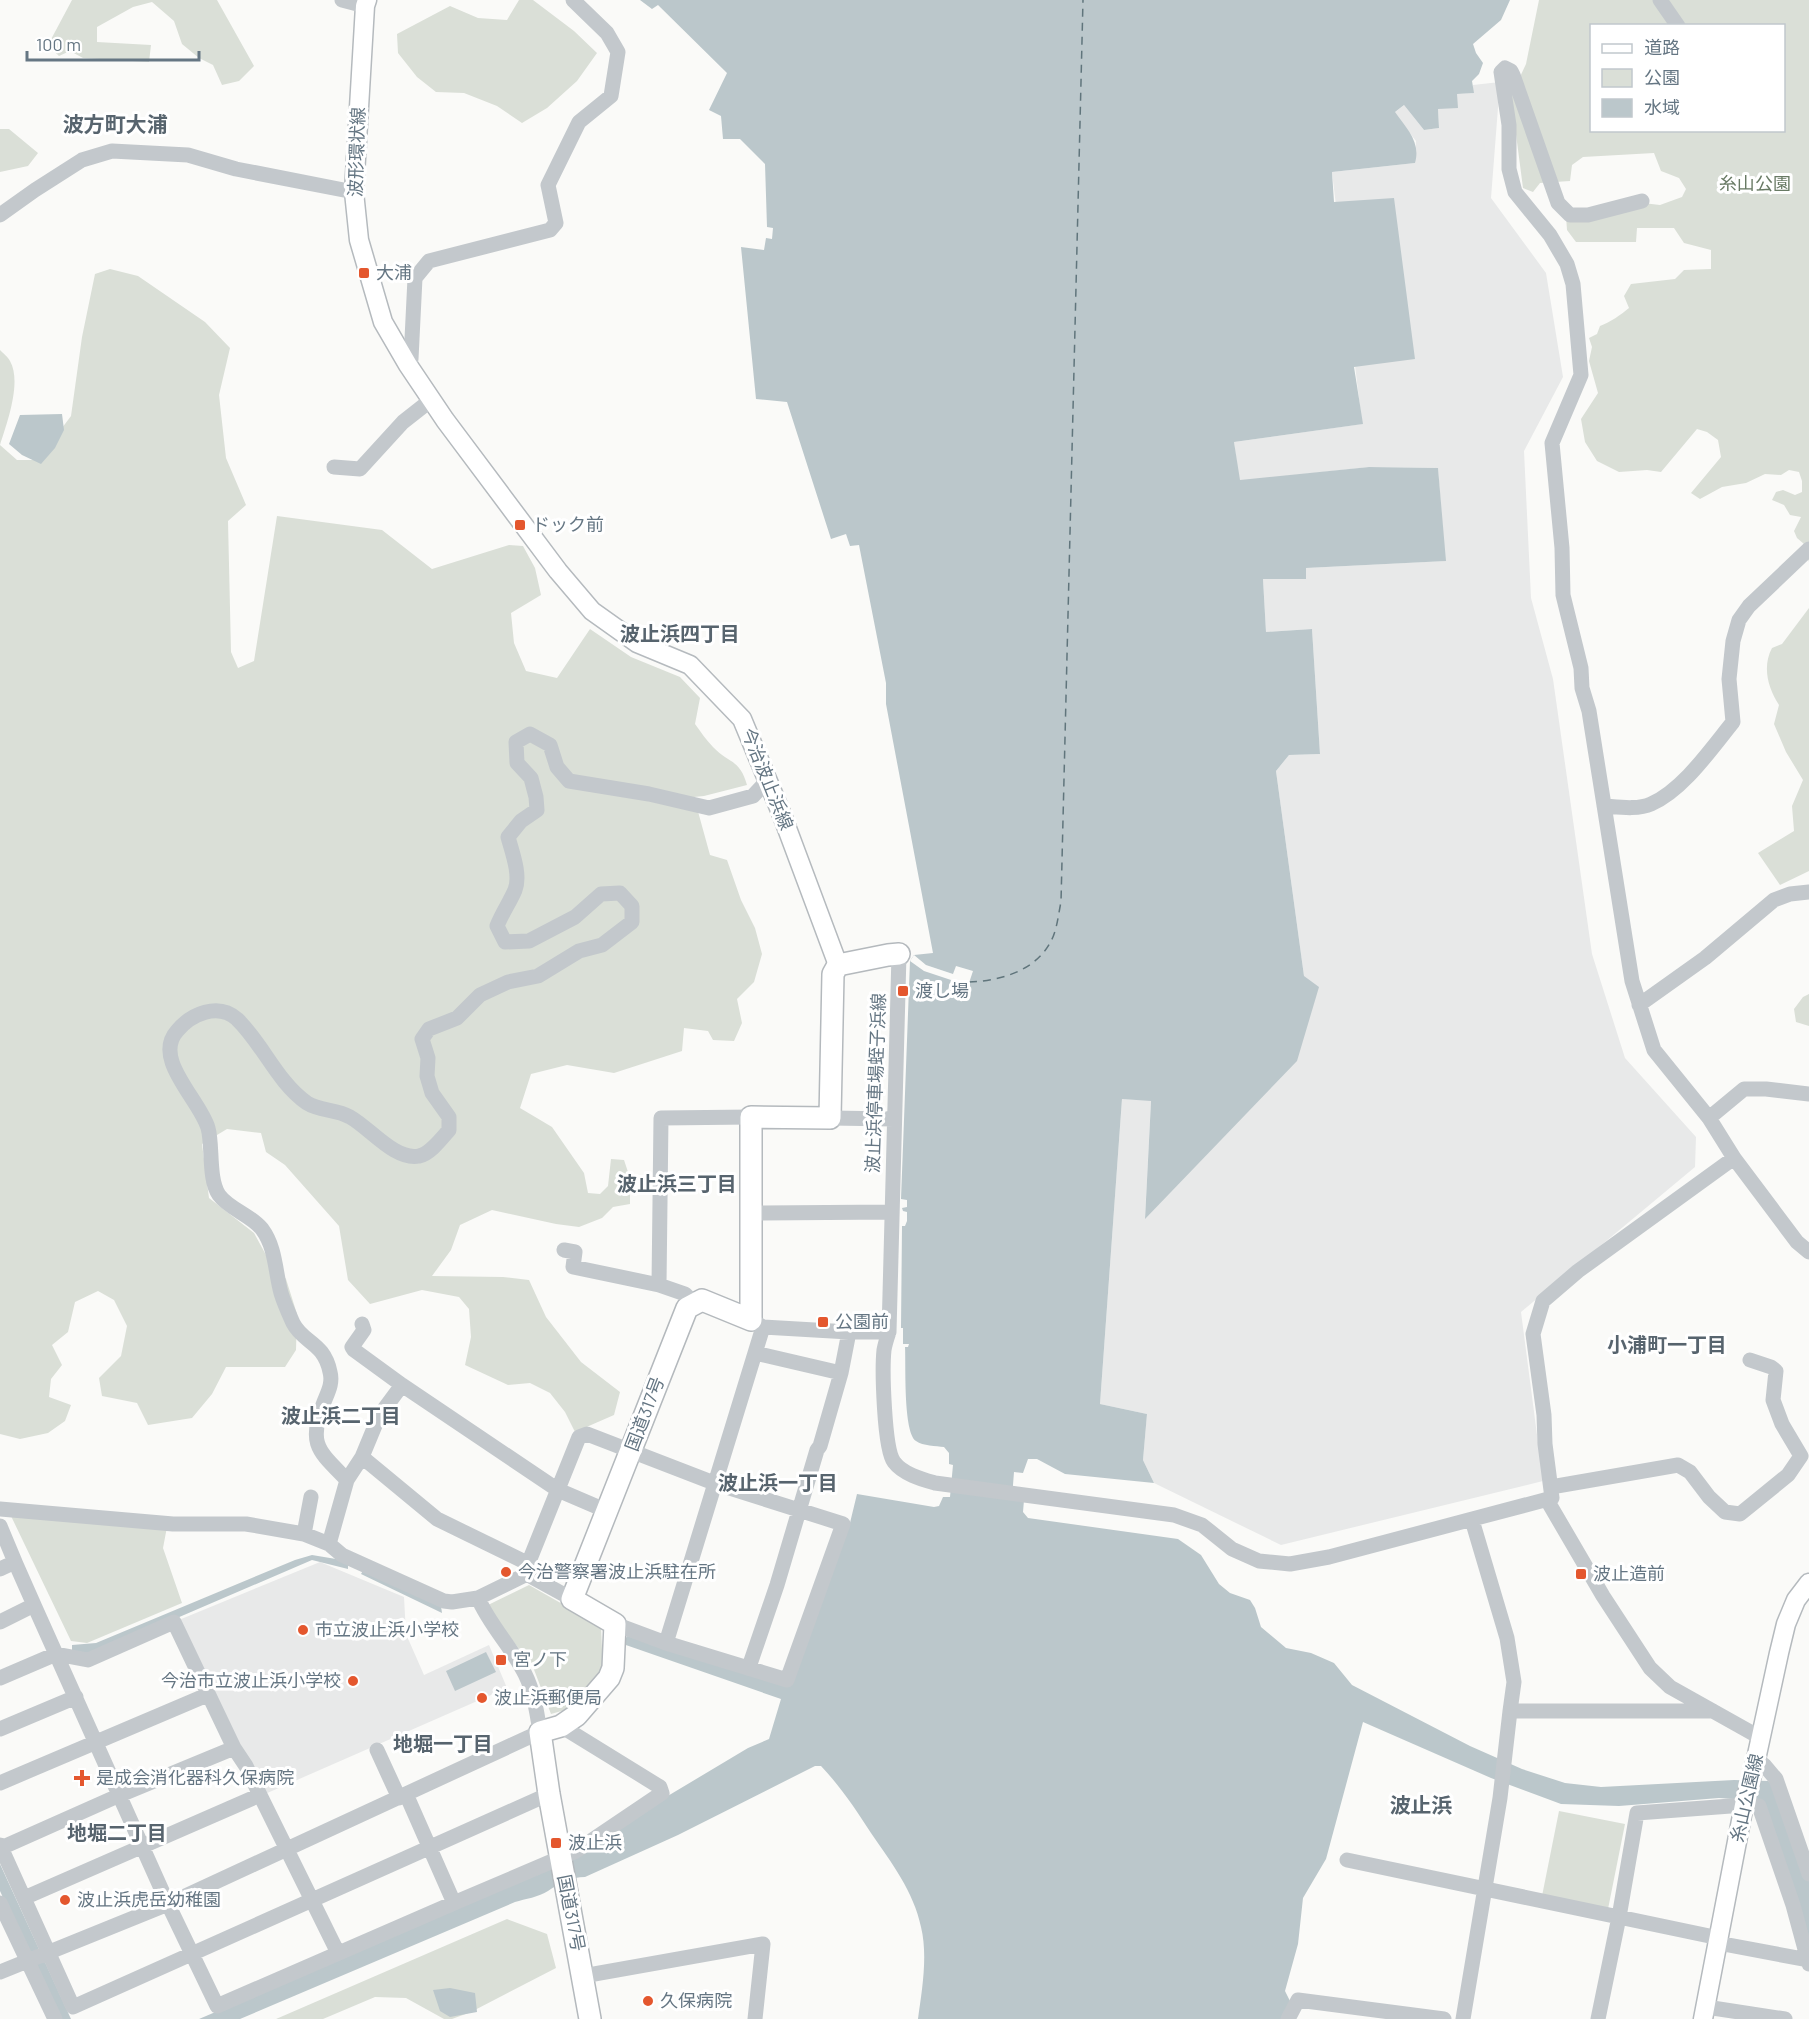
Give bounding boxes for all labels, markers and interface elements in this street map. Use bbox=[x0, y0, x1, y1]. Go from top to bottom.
scale bar bbox=[27, 24, 200, 62]
legend bbox=[1590, 24, 1785, 132]
text: 100 m bbox=[36, 33, 81, 55]
text: 道路 bbox=[1644, 36, 1680, 58]
text: 公園 bbox=[1644, 66, 1680, 88]
text: 水域 bbox=[1644, 96, 1680, 118]
street label: 波形環状線 bbox=[343, 107, 369, 197]
district label: 波方町大浦 bbox=[63, 111, 168, 136]
park label: 糸山公園 bbox=[1719, 172, 1791, 194]
place label: 大浦 bbox=[376, 261, 412, 283]
marker: 大浦 bbox=[357, 266, 371, 280]
place label: ドック前 bbox=[532, 513, 604, 535]
marker: ドック前 bbox=[513, 518, 527, 532]
district label: 波止浜四丁目 bbox=[620, 621, 740, 645]
street label: 今治波止浜線 bbox=[737, 724, 798, 833]
place label: 渡し場 bbox=[915, 979, 969, 1001]
marker: 渡し場 bbox=[896, 984, 910, 998]
street label: 波止浜停車場蛭子浜線 bbox=[861, 993, 889, 1173]
district label: 波止浜三丁目 bbox=[617, 1171, 737, 1195]
place label: 公園前 bbox=[835, 1310, 889, 1332]
marker: 公園前 bbox=[816, 1315, 830, 1329]
district label: 小浦町一丁目 bbox=[1607, 1332, 1727, 1356]
street label: 国道317号 bbox=[620, 1373, 668, 1454]
district label: 波止浜二丁目 bbox=[281, 1403, 401, 1427]
district label: 波止浜一丁目 bbox=[718, 1470, 838, 1494]
place label: 今治警察署波止浜駐在所 bbox=[518, 1560, 716, 1582]
place label: 波止造前 bbox=[1593, 1562, 1665, 1584]
marker: 今治警察署波止浜駐在所 bbox=[499, 1565, 513, 1579]
marker: 波止造前 bbox=[1574, 1567, 1588, 1581]
place label: 市立波止浜小学校 bbox=[315, 1618, 459, 1640]
marker: 市立波止浜小学校 bbox=[296, 1623, 310, 1637]
place label: 宮ノ下 bbox=[513, 1648, 567, 1670]
marker: 宮ノ下 bbox=[494, 1653, 508, 1667]
place label: 今治市立波止浜小学校 bbox=[161, 1669, 341, 1691]
marker: 今治市立波止浜小学校 bbox=[346, 1674, 360, 1688]
place label: 波止浜郵便局 bbox=[494, 1686, 602, 1708]
marker: 波止浜郵便局 bbox=[475, 1691, 489, 1705]
district label: 地堀一丁目 bbox=[393, 1731, 493, 1755]
street label: 糸山公園線 bbox=[1725, 1751, 1767, 1844]
place label: 是成会消化器科久保病院 bbox=[96, 1766, 294, 1788]
marker: 是成会消化器科久保病院 bbox=[73, 1769, 91, 1787]
district label: 波止浜 bbox=[1390, 1792, 1453, 1817]
district label: 地堀二丁目 bbox=[67, 1820, 167, 1844]
place label: 波止浜 bbox=[568, 1831, 622, 1853]
marker: 波止浜 bbox=[549, 1836, 563, 1850]
street label: 国道317号 bbox=[554, 1872, 590, 1953]
place label: 波止浜虎岳幼稚園 bbox=[77, 1888, 221, 1910]
marker: 波止浜虎岳幼稚園 bbox=[58, 1893, 72, 1907]
place label: 久保病院 bbox=[660, 1989, 732, 2011]
marker: 久保病院 bbox=[641, 1994, 655, 2008]

